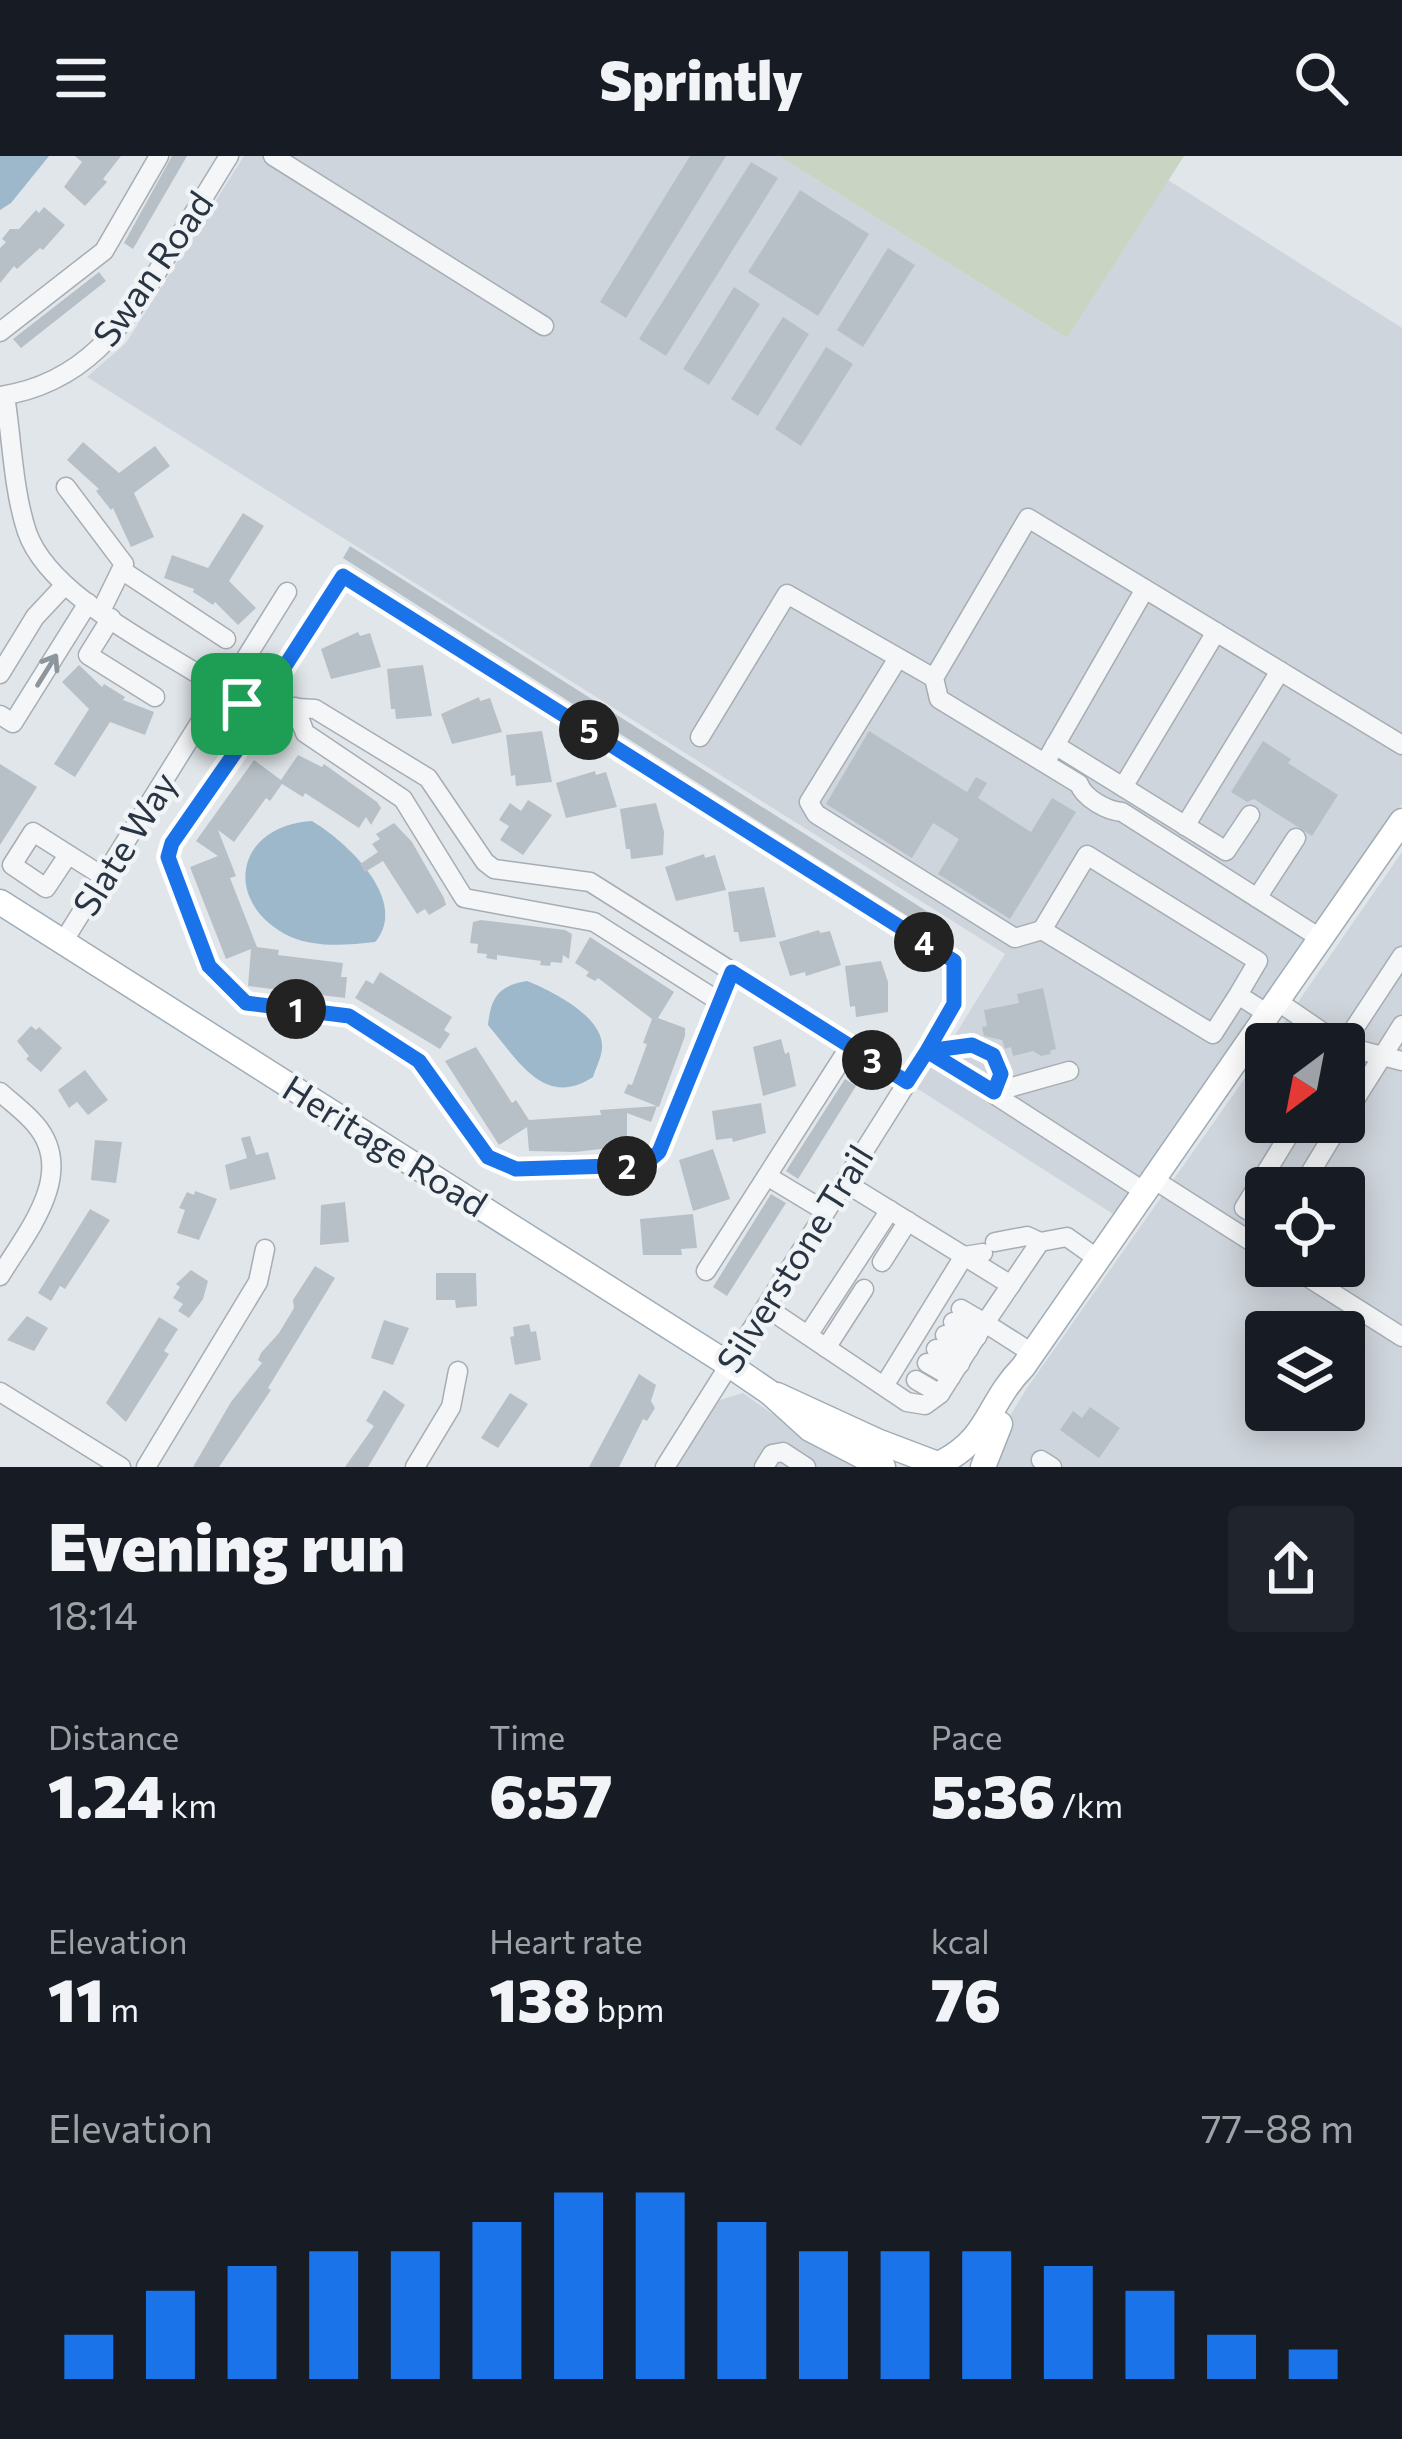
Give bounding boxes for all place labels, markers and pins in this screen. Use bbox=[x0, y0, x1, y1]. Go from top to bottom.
pin bbox=[191, 653, 293, 755]
pin: 5 bbox=[559, 700, 619, 760]
pin: 4 bbox=[894, 912, 954, 972]
pin: 1 bbox=[266, 979, 326, 1039]
pin: 3 bbox=[842, 1030, 902, 1090]
pin: 2 bbox=[597, 1136, 657, 1196]

